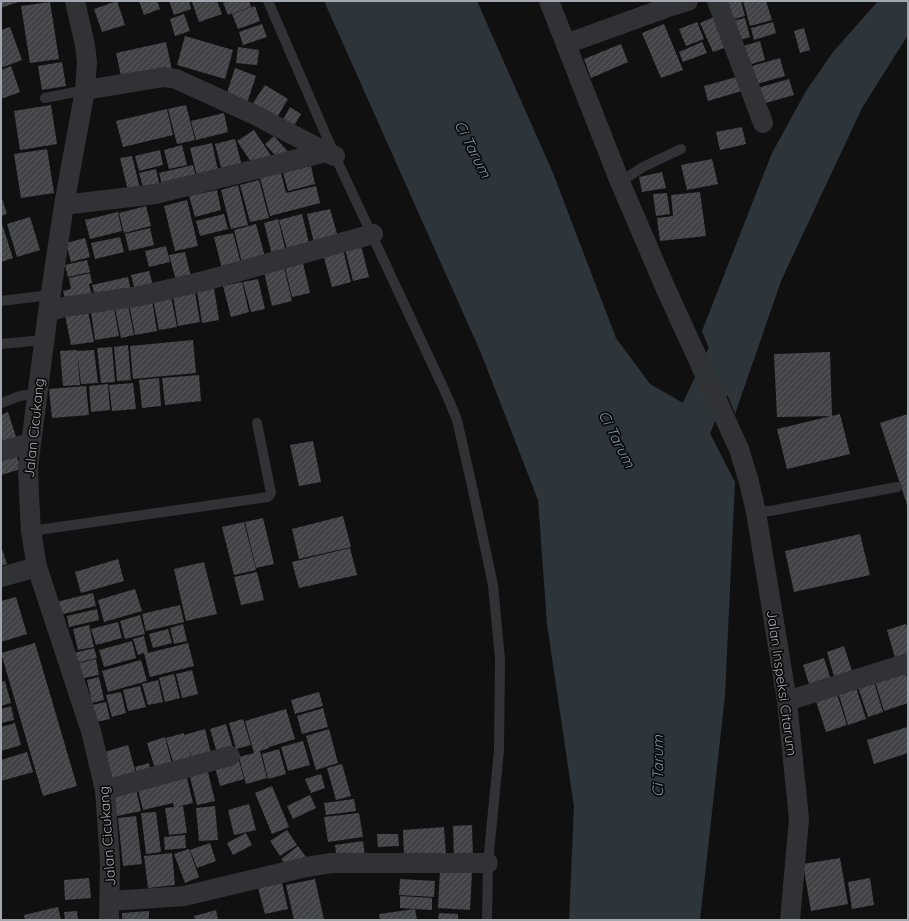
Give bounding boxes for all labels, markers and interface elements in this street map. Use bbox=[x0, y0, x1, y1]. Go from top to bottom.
water label: Ci Tarum bbox=[451, 117, 496, 181]
street label: Jalan Cicukang bbox=[20, 377, 48, 479]
water label: Ci Tarum bbox=[595, 407, 640, 471]
street label: Jalan Inspeksi Citarum bbox=[763, 609, 801, 757]
water label: Ci Tarum bbox=[648, 735, 667, 797]
street label: Jalan Cicukang bbox=[95, 785, 119, 887]

